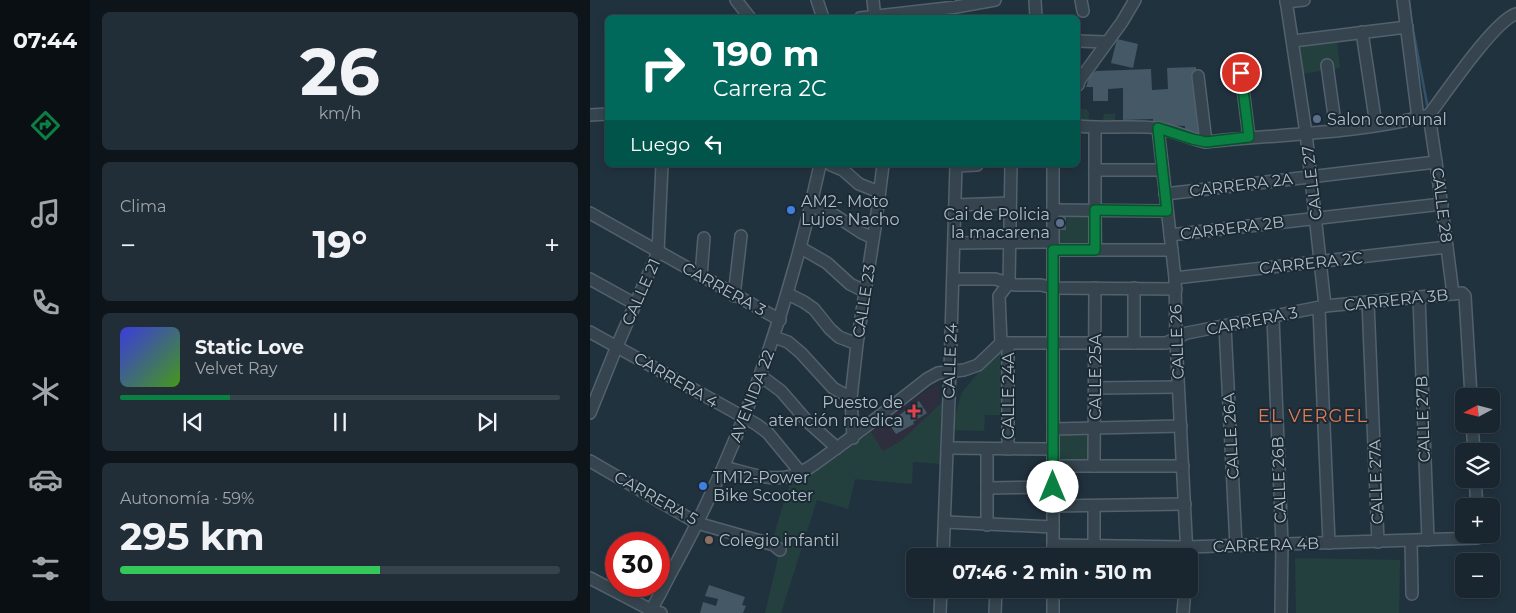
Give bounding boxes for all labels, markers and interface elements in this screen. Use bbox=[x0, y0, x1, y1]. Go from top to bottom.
text: 07:44 bbox=[13, 27, 77, 54]
text: 26 bbox=[300, 32, 380, 111]
text: 190 m bbox=[713, 32, 819, 75]
icon: right bbox=[630, 35, 695, 100]
pin bbox=[1220, 52, 1262, 94]
icon: arrive bbox=[1227, 59, 1255, 87]
text: Carrera 2C bbox=[713, 75, 827, 102]
text: km/h bbox=[319, 104, 361, 123]
icon: directions bbox=[28, 108, 63, 143]
place label: Salon comunal bbox=[1327, 110, 1447, 129]
marker: Salon comunal bbox=[1311, 113, 1323, 125]
icon: left bbox=[700, 130, 728, 158]
text: Luego bbox=[630, 133, 690, 156]
street label: CALLE 27 bbox=[1298, 145, 1326, 221]
street label: CALLE 28 bbox=[1428, 166, 1456, 244]
street label: CARRERA 2A bbox=[1188, 169, 1294, 201]
place label: AM2- Moto Lujos Nacho bbox=[801, 192, 900, 229]
icon: music bbox=[28, 196, 63, 231]
text: Clima bbox=[120, 197, 166, 216]
marker: AM2- Moto Lujos Nacho bbox=[785, 204, 797, 216]
place label: Cai de Policia la macarena bbox=[944, 205, 1050, 242]
street label: CARRERA 2B bbox=[1179, 212, 1285, 244]
marker: Cai de Policia la macarena bbox=[1054, 217, 1066, 229]
text: 19° bbox=[313, 221, 368, 268]
text: − bbox=[120, 228, 136, 262]
text: + bbox=[544, 228, 560, 262]
street label: CARRERA 2C bbox=[1258, 248, 1364, 278]
street label: CALLE 21 bbox=[618, 256, 664, 328]
street label: CARRERA 3 bbox=[679, 258, 769, 320]
street label: CALLE 23 bbox=[849, 263, 879, 339]
icon: phone bbox=[28, 285, 63, 320]
street label: CARRERA 3B bbox=[1343, 285, 1449, 315]
street label: CARRERA 3 bbox=[1205, 303, 1299, 339]
street label: CALLE 26 bbox=[1166, 304, 1188, 380]
street label: CALLE 24 bbox=[939, 322, 961, 399]
street label: CALLE 25A bbox=[1086, 334, 1105, 420]
text: Static Love bbox=[195, 336, 304, 359]
street label: AVENIDA 22 bbox=[726, 347, 778, 445]
street label: CARRERA 4 bbox=[630, 348, 722, 412]
street label: CALLE 24A bbox=[999, 352, 1018, 440]
text: Velvet Ray bbox=[195, 359, 277, 378]
icon: climate bbox=[28, 374, 63, 409]
street label: CALLE 27B bbox=[1412, 375, 1434, 463]
north arrow bbox=[1455, 388, 1500, 432]
map controls bbox=[1455, 388, 1500, 598]
street label: CALLE 26A bbox=[1219, 392, 1243, 480]
place label: Puesto de atención medica bbox=[768, 393, 903, 430]
marker: Puesto de atención medica bbox=[907, 404, 921, 418]
district label: EL VERGEL bbox=[1258, 405, 1368, 427]
icon: previous bbox=[179, 408, 207, 436]
icon: pause bbox=[326, 408, 354, 436]
icon: next bbox=[473, 408, 501, 436]
street label: CALLE 26B bbox=[1268, 436, 1290, 524]
street label: CALLE 27A bbox=[1365, 439, 1387, 525]
button: layers bbox=[1455, 443, 1500, 488]
position arrow bbox=[1026, 460, 1078, 512]
icon: car bbox=[28, 462, 63, 497]
street label: CARRERA 5 bbox=[611, 467, 701, 529]
place label: TM12-Power Bike Scooter bbox=[713, 468, 814, 505]
marker: TM12-Power Bike Scooter bbox=[697, 480, 709, 492]
text: Autonomía · 59% bbox=[120, 489, 254, 508]
button: + bbox=[1455, 498, 1500, 543]
text: 295 km bbox=[120, 513, 265, 560]
place label: Colegio infantil bbox=[719, 531, 839, 550]
speed limit sign: 30 bbox=[605, 532, 670, 597]
marker: Colegio infantil bbox=[703, 534, 715, 546]
street label: CARRERA 4B bbox=[1213, 534, 1319, 556]
icon: filters bbox=[28, 551, 63, 586]
button: − bbox=[1455, 553, 1500, 598]
text: 07:46 · 2 min · 510 m bbox=[952, 561, 1152, 584]

